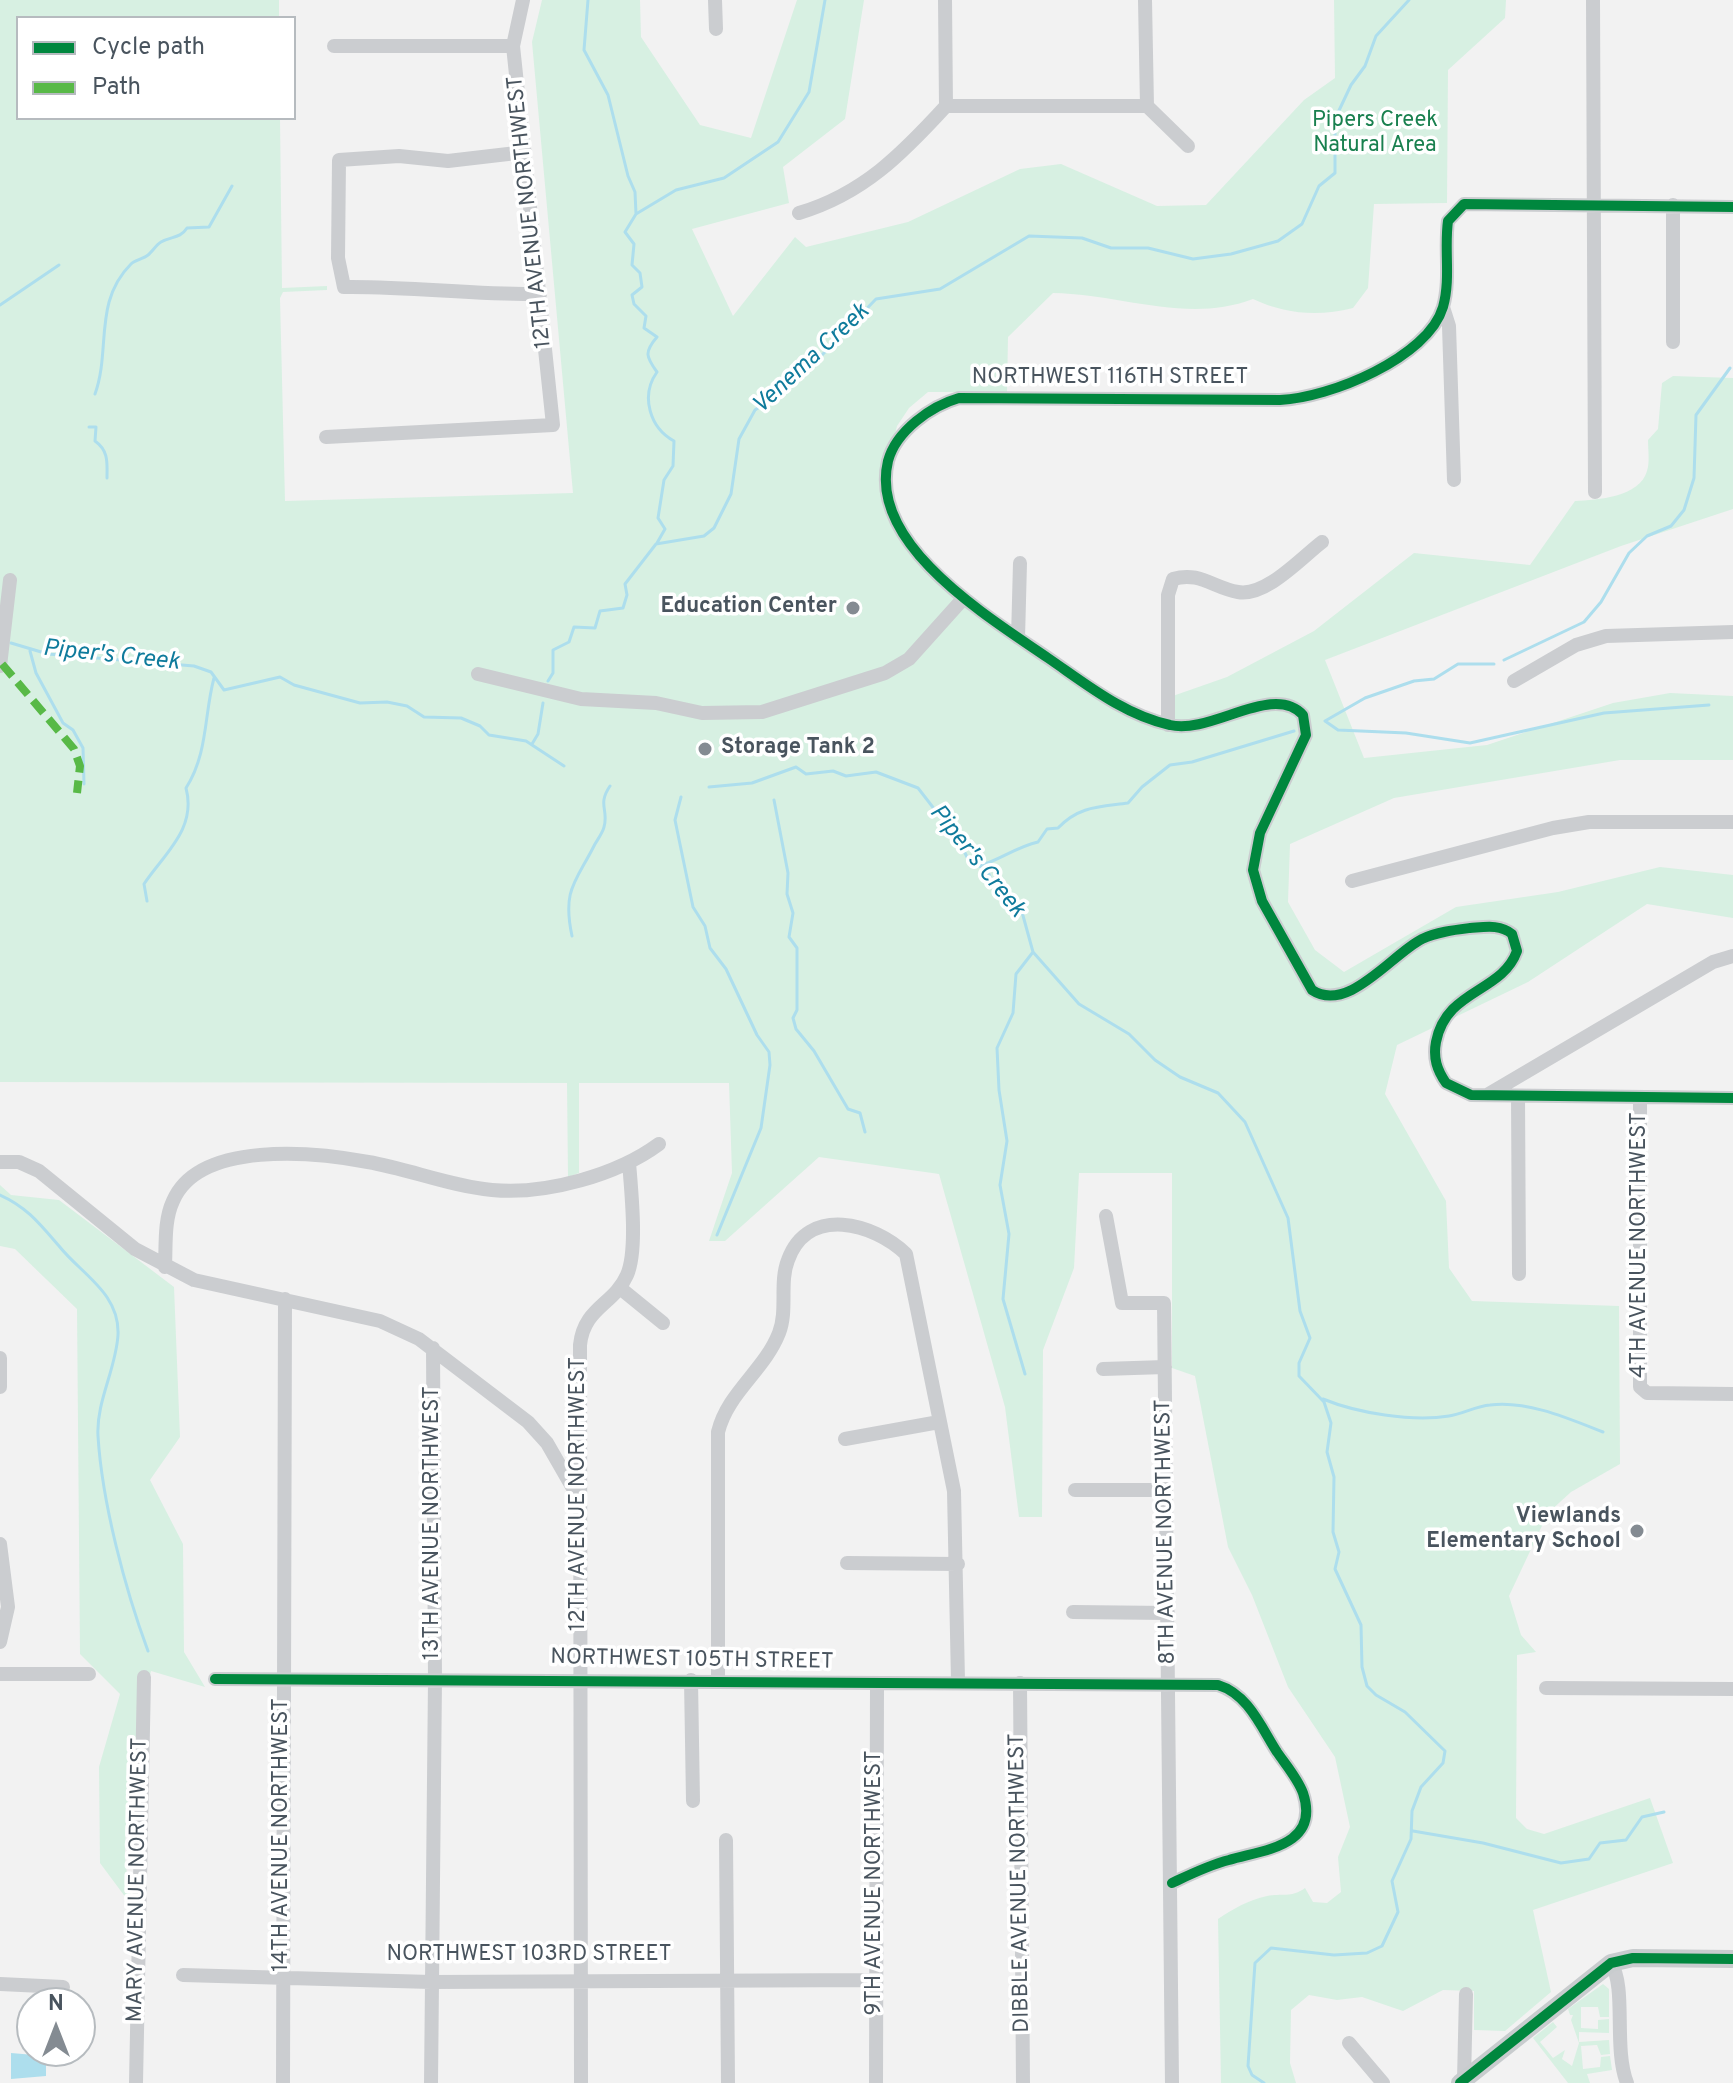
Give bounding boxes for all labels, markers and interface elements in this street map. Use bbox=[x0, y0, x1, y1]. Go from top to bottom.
legend bbox=[16, 16, 296, 120]
text: Cycle path bbox=[92, 33, 205, 63]
text: Path bbox=[92, 73, 141, 103]
street label: 12TH AVENUE NORTHWEST bbox=[504, 74, 558, 350]
park label: Pipers Creek Natural Area bbox=[1312, 109, 1438, 160]
water label: Venema Creek bbox=[748, 299, 876, 421]
street label: NORTHWEST 116TH STREET bbox=[972, 366, 1248, 392]
place label: Education Center bbox=[661, 595, 837, 621]
marker: Education Center bbox=[844, 599, 862, 617]
water label: Piper's Creek bbox=[41, 636, 181, 678]
place label: Storage Tank 2 bbox=[721, 736, 875, 762]
marker: Storage Tank 2 bbox=[696, 740, 714, 758]
water label: Piper's Creek bbox=[922, 800, 1030, 924]
street label: 4TH AVENUE NORTHWEST bbox=[1628, 1112, 1654, 1378]
street label: 12TH AVENUE NORTHWEST bbox=[567, 1357, 593, 1631]
street label: 13TH AVENUE NORTHWEST bbox=[421, 1386, 447, 1660]
street label: 8TH AVENUE NORTHWEST bbox=[1151, 1399, 1183, 1665]
place label: Viewlands Elementary School bbox=[1426, 1505, 1621, 1556]
marker: Viewlands Elementary School bbox=[1628, 1522, 1646, 1540]
street label: NORTHWEST 105TH STREET bbox=[550, 1645, 834, 1677]
street label: 14TH AVENUE NORTHWEST bbox=[270, 1698, 296, 1972]
street label: DIBBLE AVENUE NORTHWEST bbox=[1005, 1733, 1037, 2033]
street label: MARY AVENUE NORTHWEST bbox=[123, 1737, 155, 2023]
street label: 9TH AVENUE NORTHWEST bbox=[863, 1750, 889, 2016]
street label: NORTHWEST 103RD STREET bbox=[387, 1943, 671, 1969]
north arrow bbox=[16, 1987, 96, 2067]
text: N bbox=[48, 1991, 64, 2018]

